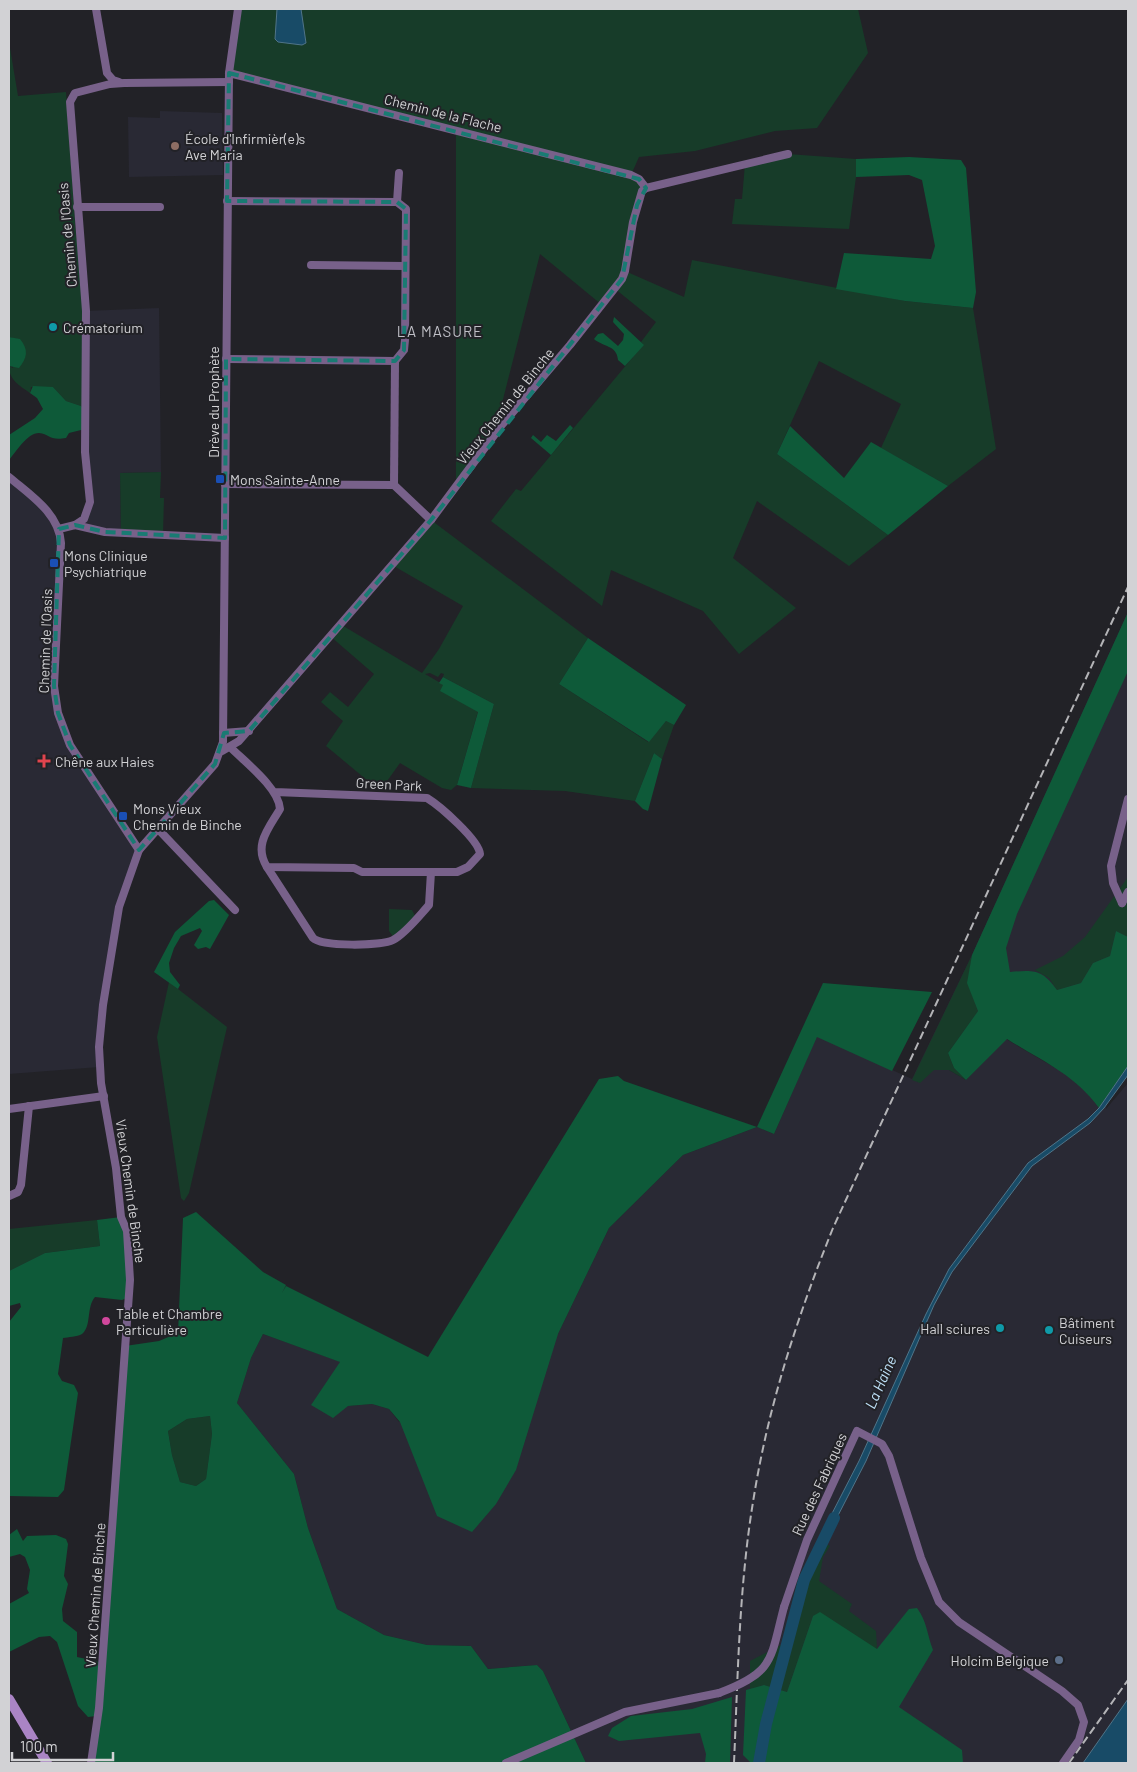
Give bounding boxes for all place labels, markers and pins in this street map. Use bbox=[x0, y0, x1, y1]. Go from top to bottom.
place label: École d'Infirmièr(e)s Ave Maria bbox=[185, 130, 306, 163]
marker: École d'Infirmièr(e)s Ave Maria bbox=[169, 140, 181, 152]
place label: Crématorium bbox=[63, 319, 143, 336]
marker: Crématorium bbox=[47, 321, 59, 333]
place label: Mons Sainte-Anne bbox=[230, 471, 340, 488]
marker: Mons Sainte-Anne bbox=[214, 473, 226, 485]
place label: Mons Clinique Psychiatrique bbox=[64, 547, 148, 580]
marker: Mons Clinique Psychiatrique bbox=[48, 557, 60, 569]
place label: Chêne aux Haies bbox=[55, 753, 154, 770]
marker: Chêne aux Haies bbox=[37, 754, 51, 768]
place label: Mons Vieux Chemin de Binche bbox=[133, 800, 242, 833]
marker: Mons Vieux Chemin de Binche bbox=[117, 810, 129, 822]
place label: Table et Chambre Particulière bbox=[116, 1305, 222, 1338]
place label: Bâtiment Cuiseurs bbox=[1059, 1314, 1115, 1347]
marker: Table et Chambre Particulière bbox=[100, 1315, 112, 1327]
place label: Hall sciures bbox=[920, 1320, 990, 1337]
marker: Hall sciures bbox=[994, 1322, 1006, 1334]
marker: Bâtiment Cuiseurs bbox=[1043, 1324, 1055, 1336]
place label: Holcim Belgique bbox=[951, 1652, 1049, 1669]
marker: Holcim Belgique bbox=[1053, 1654, 1065, 1666]

